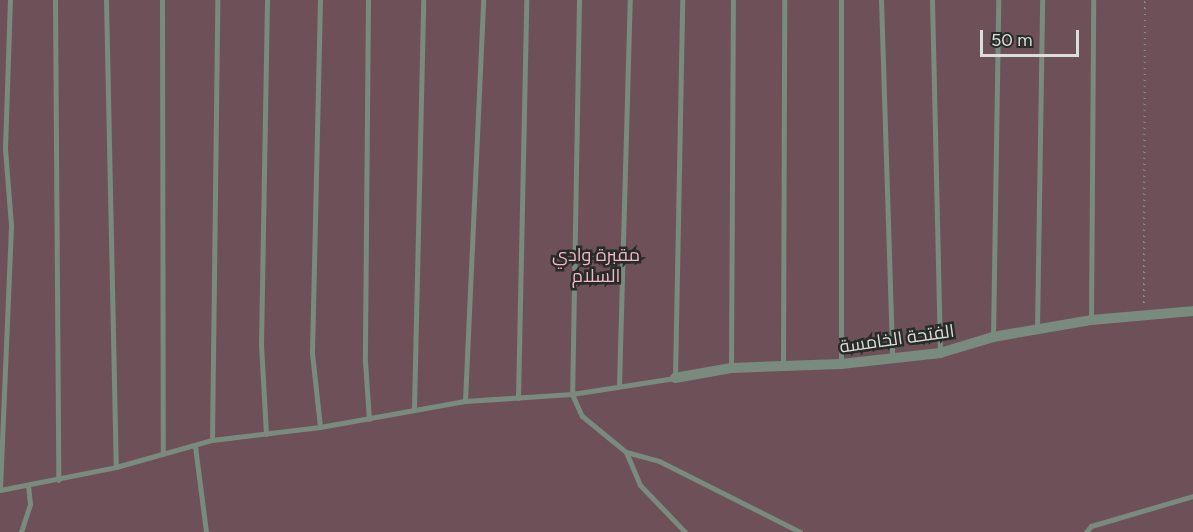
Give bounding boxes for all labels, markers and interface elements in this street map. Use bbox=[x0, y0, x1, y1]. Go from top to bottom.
scale bar bbox=[983, 18, 1082, 56]
text: 50 m bbox=[991, 29, 1033, 51]
park label: مقبرة وادي السلام bbox=[552, 245, 640, 288]
street label: الفتحة الخامسة bbox=[838, 320, 956, 358]

